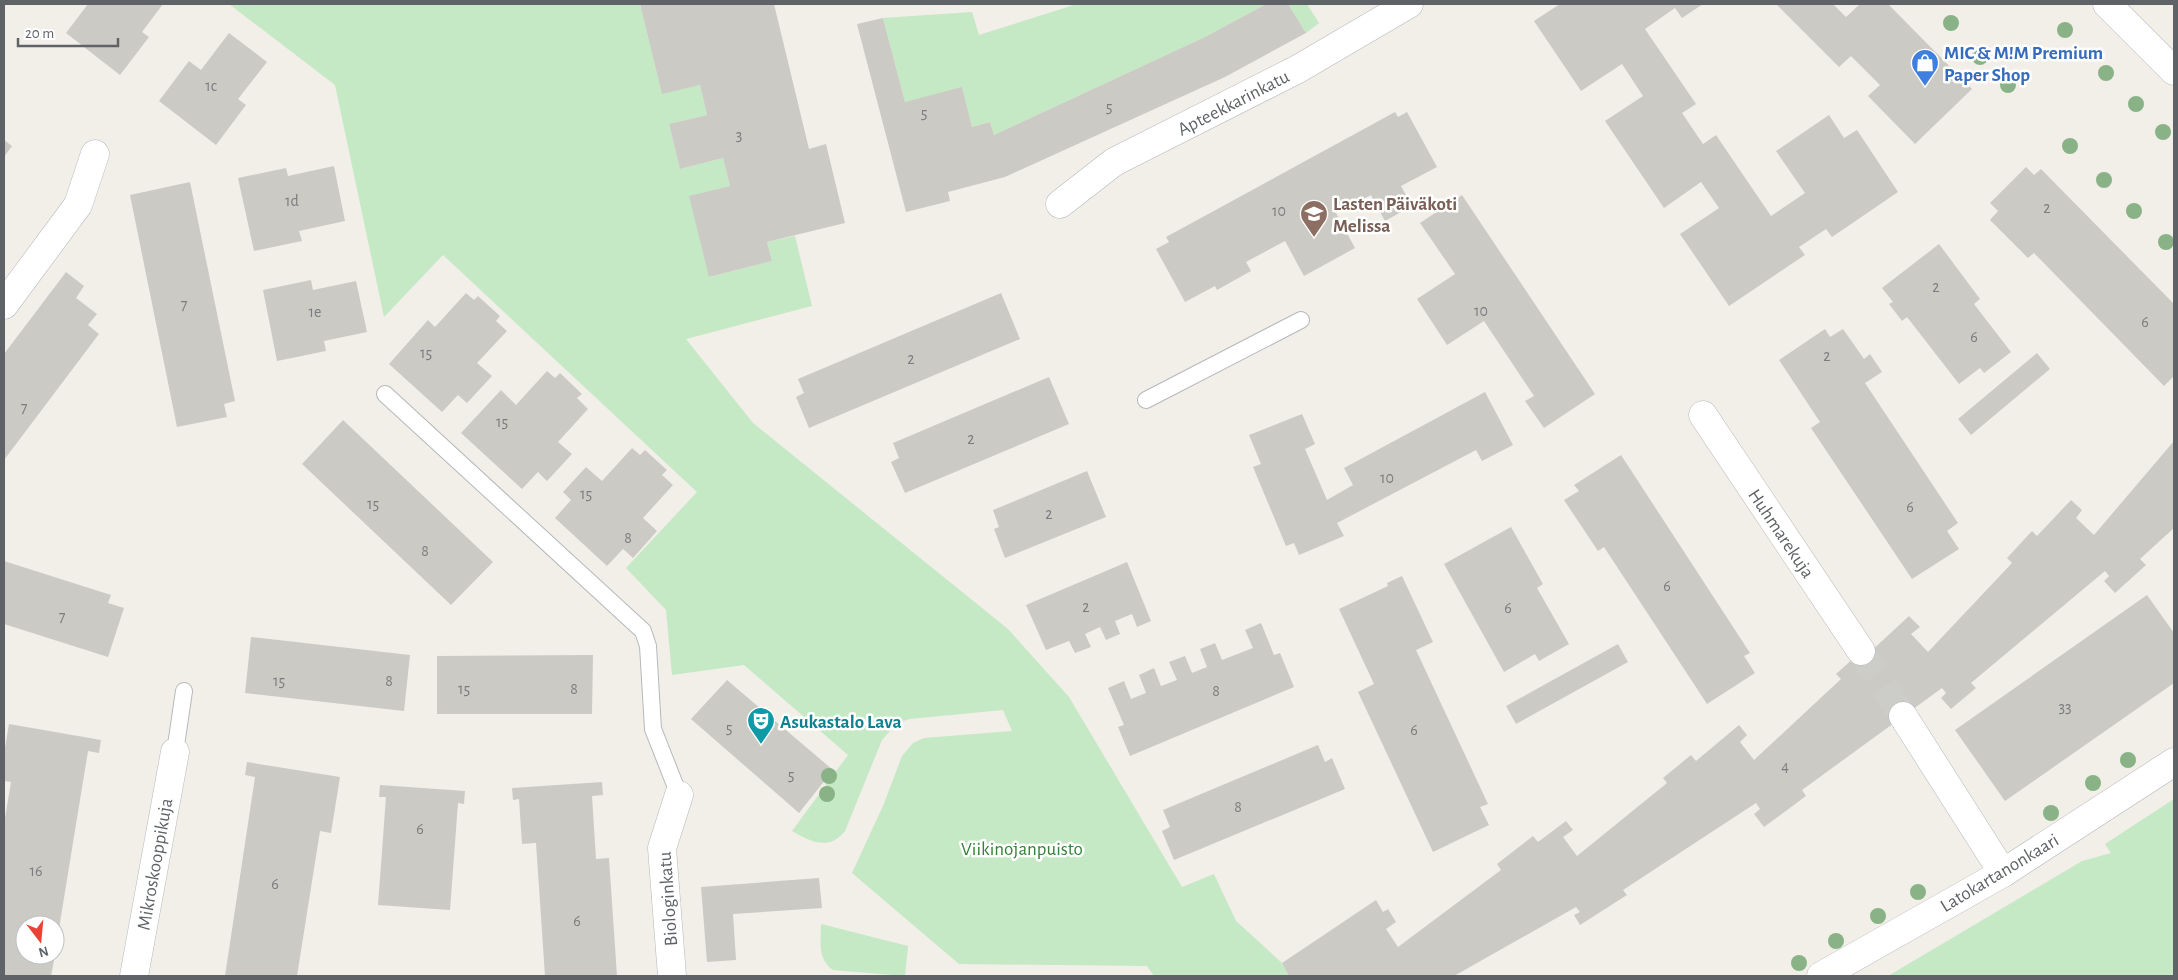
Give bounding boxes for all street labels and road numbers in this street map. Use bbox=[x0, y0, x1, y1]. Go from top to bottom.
street label: Apteekkarinkatu bbox=[1175, 67, 1293, 140]
street label: Huhmarekuja bbox=[1744, 486, 1818, 582]
street label: Mikroskooppikuja bbox=[134, 796, 176, 932]
street label: Latokartanonkaari bbox=[1937, 830, 2062, 916]
street label: Biologinkatu bbox=[656, 851, 681, 947]

